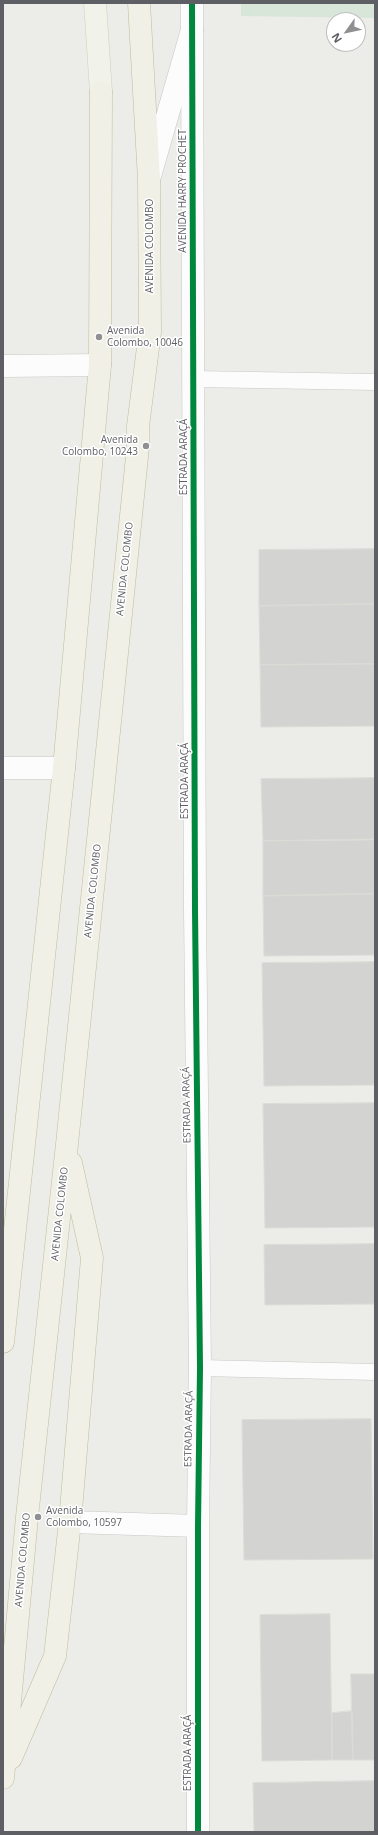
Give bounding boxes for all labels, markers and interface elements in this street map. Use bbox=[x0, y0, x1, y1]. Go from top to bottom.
north arrow bbox=[326, 12, 366, 52]
text: N bbox=[328, 30, 345, 46]
street label: AVENIDA HARRY PROCHET bbox=[177, 129, 189, 253]
street label: AVENIDA COLOMBO bbox=[144, 199, 156, 293]
place label: Avenida Colombo, 10046 bbox=[107, 325, 183, 348]
marker: Avenida Colombo, 10046 bbox=[94, 332, 104, 342]
street label: ESTRADA ARAÇÁ bbox=[178, 419, 190, 495]
place label: Avenida Colombo, 10243 bbox=[62, 434, 138, 458]
marker: Avenida Colombo, 10243 bbox=[141, 441, 151, 451]
street label: AVENIDA COLOMBO bbox=[114, 521, 136, 617]
street label: ESTRADA ARAÇÁ bbox=[179, 743, 191, 819]
street label: AVENIDA COLOMBO bbox=[82, 843, 104, 939]
street label: ESTRADA ARAÇÁ bbox=[180, 1067, 194, 1143]
street label: AVENIDA COLOMBO bbox=[49, 1166, 71, 1262]
street label: ESTRADA ARAÇÁ bbox=[182, 1391, 196, 1467]
place label: Avenida Colombo, 10597 bbox=[46, 1505, 122, 1528]
street label: AVENIDA COLOMBO bbox=[13, 1512, 33, 1608]
marker: Avenida Colombo, 10597 bbox=[33, 1512, 43, 1522]
street label: ESTRADA ARAÇÁ bbox=[182, 1715, 194, 1791]

